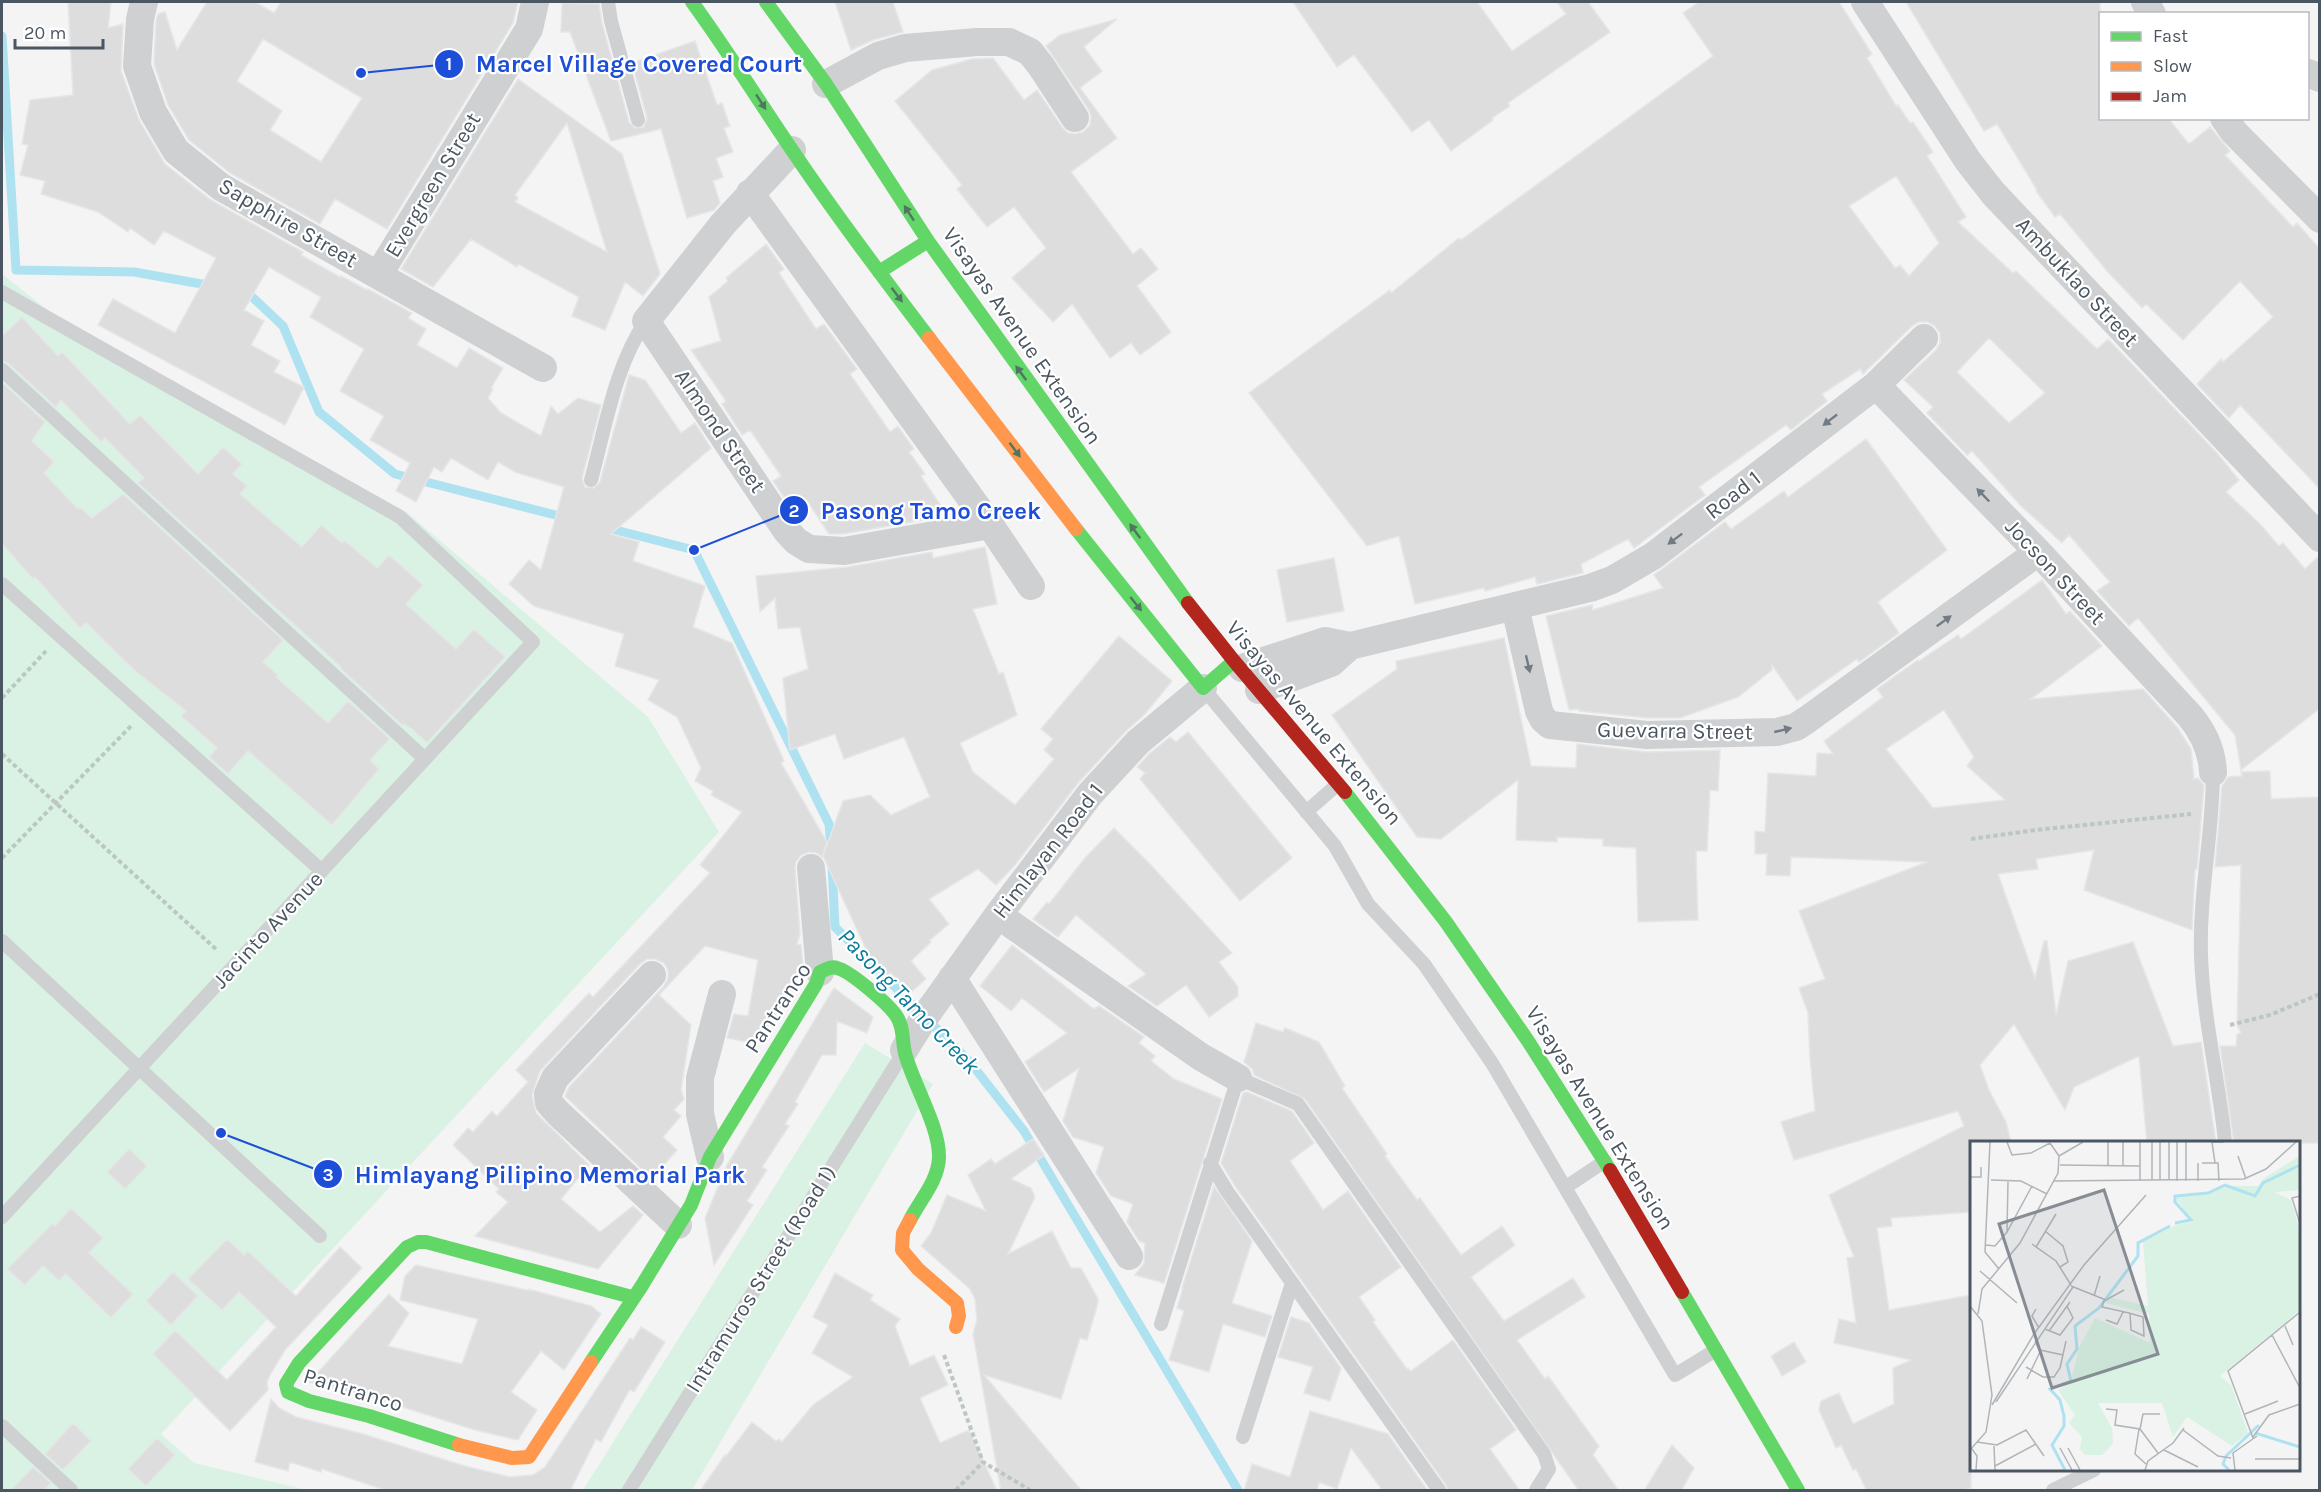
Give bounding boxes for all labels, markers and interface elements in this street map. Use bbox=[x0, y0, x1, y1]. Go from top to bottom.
scale bar bbox=[15, 12, 104, 50]
legend bbox=[2099, 12, 2309, 120]
text: 20 m bbox=[24, 22, 66, 44]
text: Fast bbox=[2153, 25, 2188, 47]
callout: Marcel Village Covered Court bbox=[434, 43, 815, 85]
text: Marcel Village Covered Court bbox=[476, 50, 802, 78]
text: 1 bbox=[446, 53, 452, 75]
text: Slow bbox=[2153, 55, 2192, 77]
text: Jam bbox=[2153, 85, 2187, 107]
one-way arrow bbox=[755, 93, 766, 110]
street label: Evergreen Street bbox=[380, 108, 486, 262]
street label: Sapphire Street bbox=[214, 173, 362, 273]
one-way arrow bbox=[904, 205, 915, 221]
street label: Ambuklao Street bbox=[2010, 212, 2144, 352]
street label: Visayas Avenue Extension bbox=[937, 222, 1107, 450]
one-way arrow bbox=[890, 288, 902, 303]
street label: Almond Street bbox=[669, 364, 771, 498]
one-way arrow bbox=[1015, 365, 1027, 381]
one-way arrow bbox=[1822, 414, 1838, 427]
one-way arrow bbox=[1009, 443, 1021, 458]
street label: Road 1 bbox=[1700, 465, 1766, 525]
one-way arrow bbox=[1976, 488, 1990, 502]
callout: Pasong Tamo Creek bbox=[779, 489, 1053, 531]
text: Pasong Tamo Creek bbox=[821, 497, 1041, 525]
text: 2 bbox=[789, 500, 799, 522]
street label: Jocson Street bbox=[2000, 514, 2110, 630]
one-way arrow bbox=[1129, 523, 1141, 539]
one-way arrow bbox=[1668, 533, 1684, 545]
one-way arrow bbox=[1129, 596, 1142, 612]
street label: Visayas Avenue Extension bbox=[1221, 615, 1407, 831]
one-way arrow bbox=[1935, 615, 1951, 627]
one-way arrow bbox=[1524, 655, 1534, 673]
street label: Guevarra Street bbox=[1597, 717, 1753, 745]
one-way arrow bbox=[1774, 725, 1793, 734]
street label: Himlayan Road 1 bbox=[987, 778, 1109, 924]
street label: Jacinto Avenue bbox=[207, 866, 329, 994]
water label: Pasong Tamo Creek bbox=[832, 922, 986, 1080]
street label: Pantranco bbox=[739, 958, 817, 1058]
street label: Visayas Avenue Extension bbox=[1520, 1001, 1680, 1235]
inset map bbox=[1970, 1141, 2300, 1471]
callout: Himlayang Pilipino Memorial Park bbox=[313, 1153, 757, 1195]
text: Himlayang Pilipino Memorial Park bbox=[355, 1161, 745, 1189]
street label: Intramuros Street (Road 1) bbox=[680, 1161, 842, 1397]
text: 3 bbox=[322, 1164, 334, 1186]
street label: Pantranco bbox=[300, 1363, 406, 1417]

